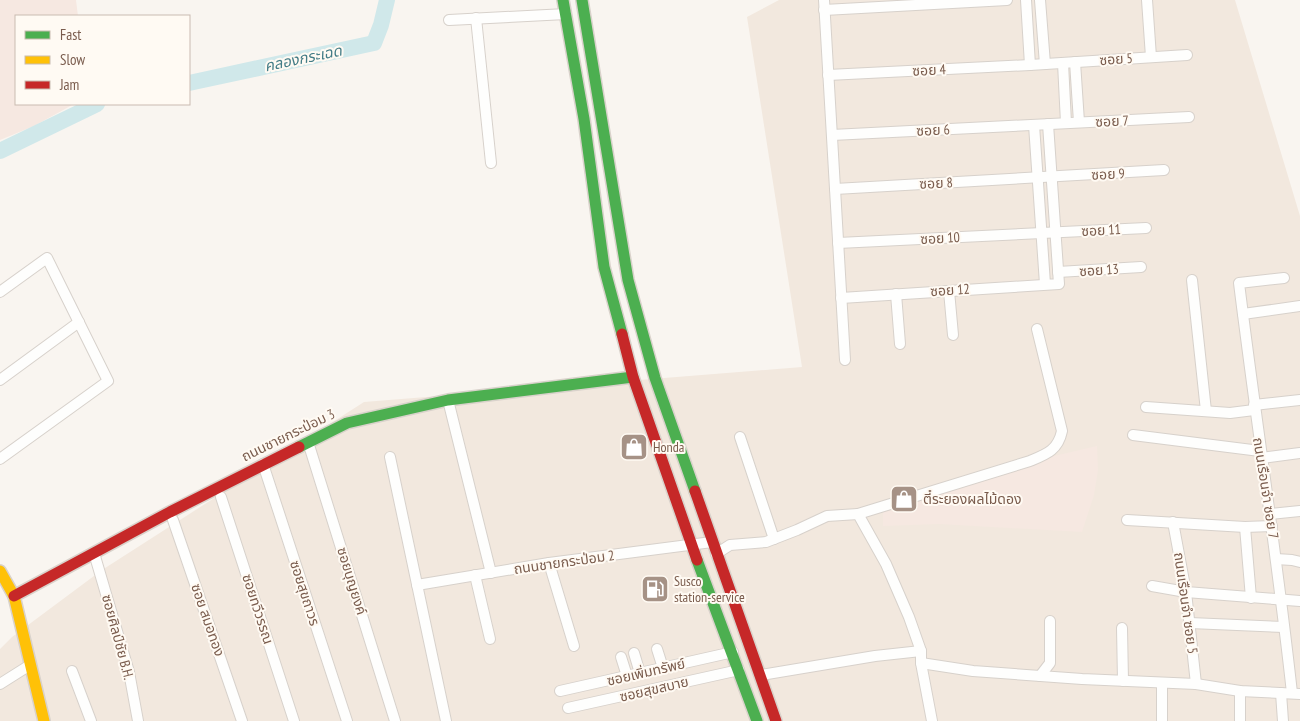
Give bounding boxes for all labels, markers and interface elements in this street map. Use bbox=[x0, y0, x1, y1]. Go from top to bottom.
legend bbox=[15, 15, 190, 105]
text: Fast bbox=[60, 25, 81, 44]
water label: คลองกระเฉด bbox=[263, 40, 344, 75]
street label: ซอย 5 bbox=[1099, 49, 1133, 69]
text: Slow bbox=[60, 50, 85, 69]
street label: ซอย 4 bbox=[912, 60, 947, 80]
text: Jam bbox=[59, 75, 79, 94]
street label: ซอย 7 bbox=[1095, 111, 1129, 131]
street label: ซอย 6 bbox=[916, 120, 950, 140]
street label: ซอย 9 bbox=[1091, 164, 1125, 184]
street label: ซอย 8 bbox=[919, 173, 953, 193]
street label: ซอย 11 bbox=[1081, 220, 1121, 240]
street label: ซอย 10 bbox=[920, 228, 960, 248]
street label: ซอย 13 bbox=[1079, 260, 1119, 280]
street label: ซอย 12 bbox=[930, 280, 970, 300]
street label: ถนนชายกระป่อม 3 bbox=[238, 405, 338, 465]
shop icon: Honda bbox=[619, 432, 649, 462]
street label: ถนนเรือนจำ ซอย 7 bbox=[1249, 436, 1283, 540]
place label: Honda bbox=[653, 438, 684, 456]
shop icon: ตี๋ระยองผลไม้ดอง bbox=[889, 484, 919, 514]
place label: ตี๋ระยองผลไม้ดอง bbox=[923, 489, 1021, 508]
street label: ซอยบุญยงค์ bbox=[333, 545, 371, 617]
street label: ถนนชายกระป่อม 2 bbox=[512, 546, 616, 578]
street label: ถนนเรือนจำ ซอย 5 bbox=[1170, 551, 1202, 655]
street label: ซอยสุขถาวร bbox=[286, 558, 324, 628]
street label: ซอยทวีวรรณ bbox=[238, 572, 278, 646]
place label: Susco station-service bbox=[674, 572, 745, 606]
fuel station icon: Susco station-service bbox=[640, 574, 670, 604]
street label: ซอย สมอทอง bbox=[187, 581, 229, 659]
street label: ซอยศิลป์ชัย B.H. bbox=[98, 592, 138, 682]
street label: ซอยเพิ่มทรัพย์ bbox=[605, 654, 687, 690]
street label: ซอยสุขสบาย bbox=[618, 672, 690, 706]

